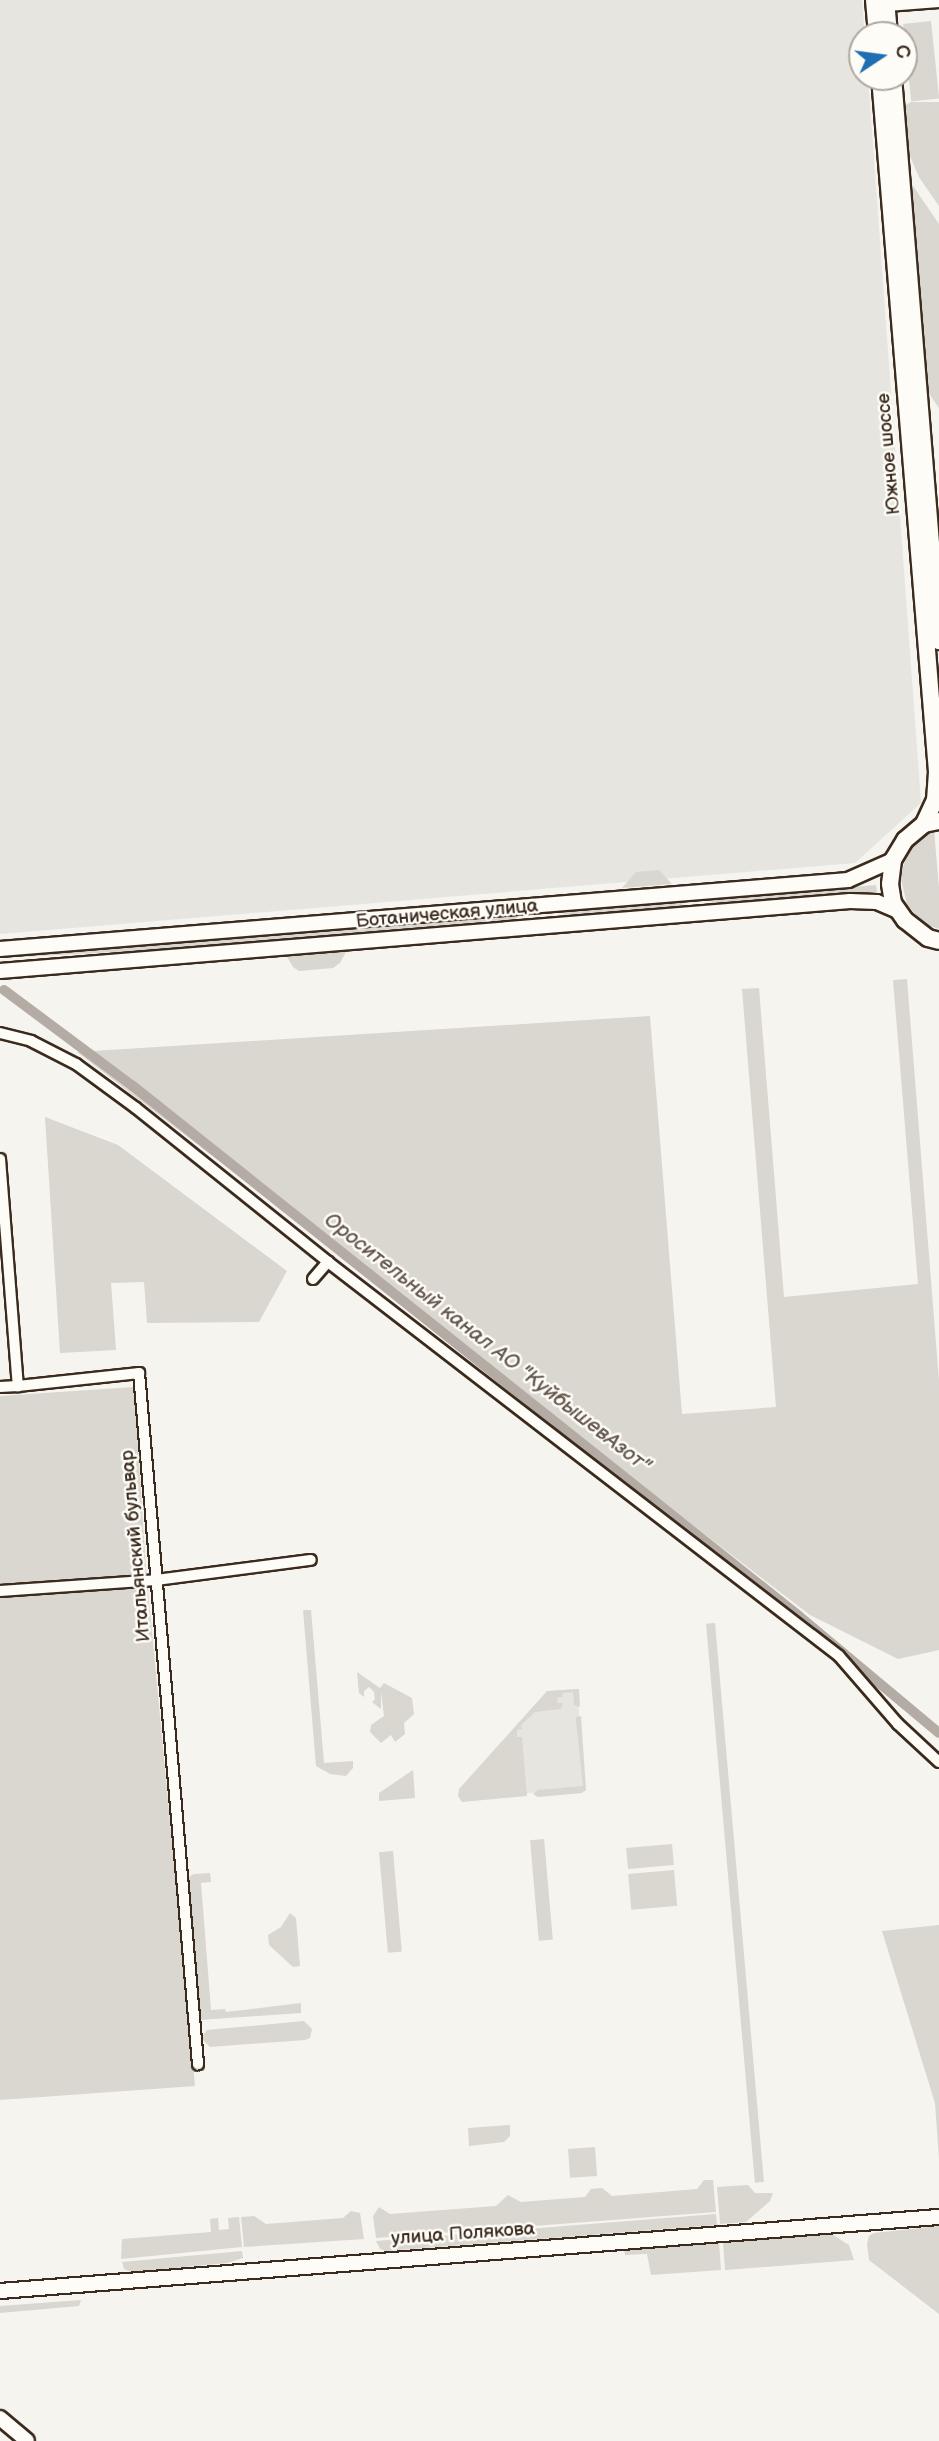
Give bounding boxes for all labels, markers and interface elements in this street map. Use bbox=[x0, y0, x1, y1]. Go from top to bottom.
north arrow bbox=[848, 21, 918, 91]
text: С bbox=[889, 43, 915, 61]
street label: Южное шоссе bbox=[872, 392, 906, 516]
street label: Ботаническая улица bbox=[355, 895, 539, 933]
water label: Оросительный канал АО "КуйбышевАзот" bbox=[319, 1208, 655, 1478]
street label: Итальянский бульвар bbox=[116, 1449, 156, 1643]
street label: улица Полякова bbox=[390, 2218, 536, 2250]

